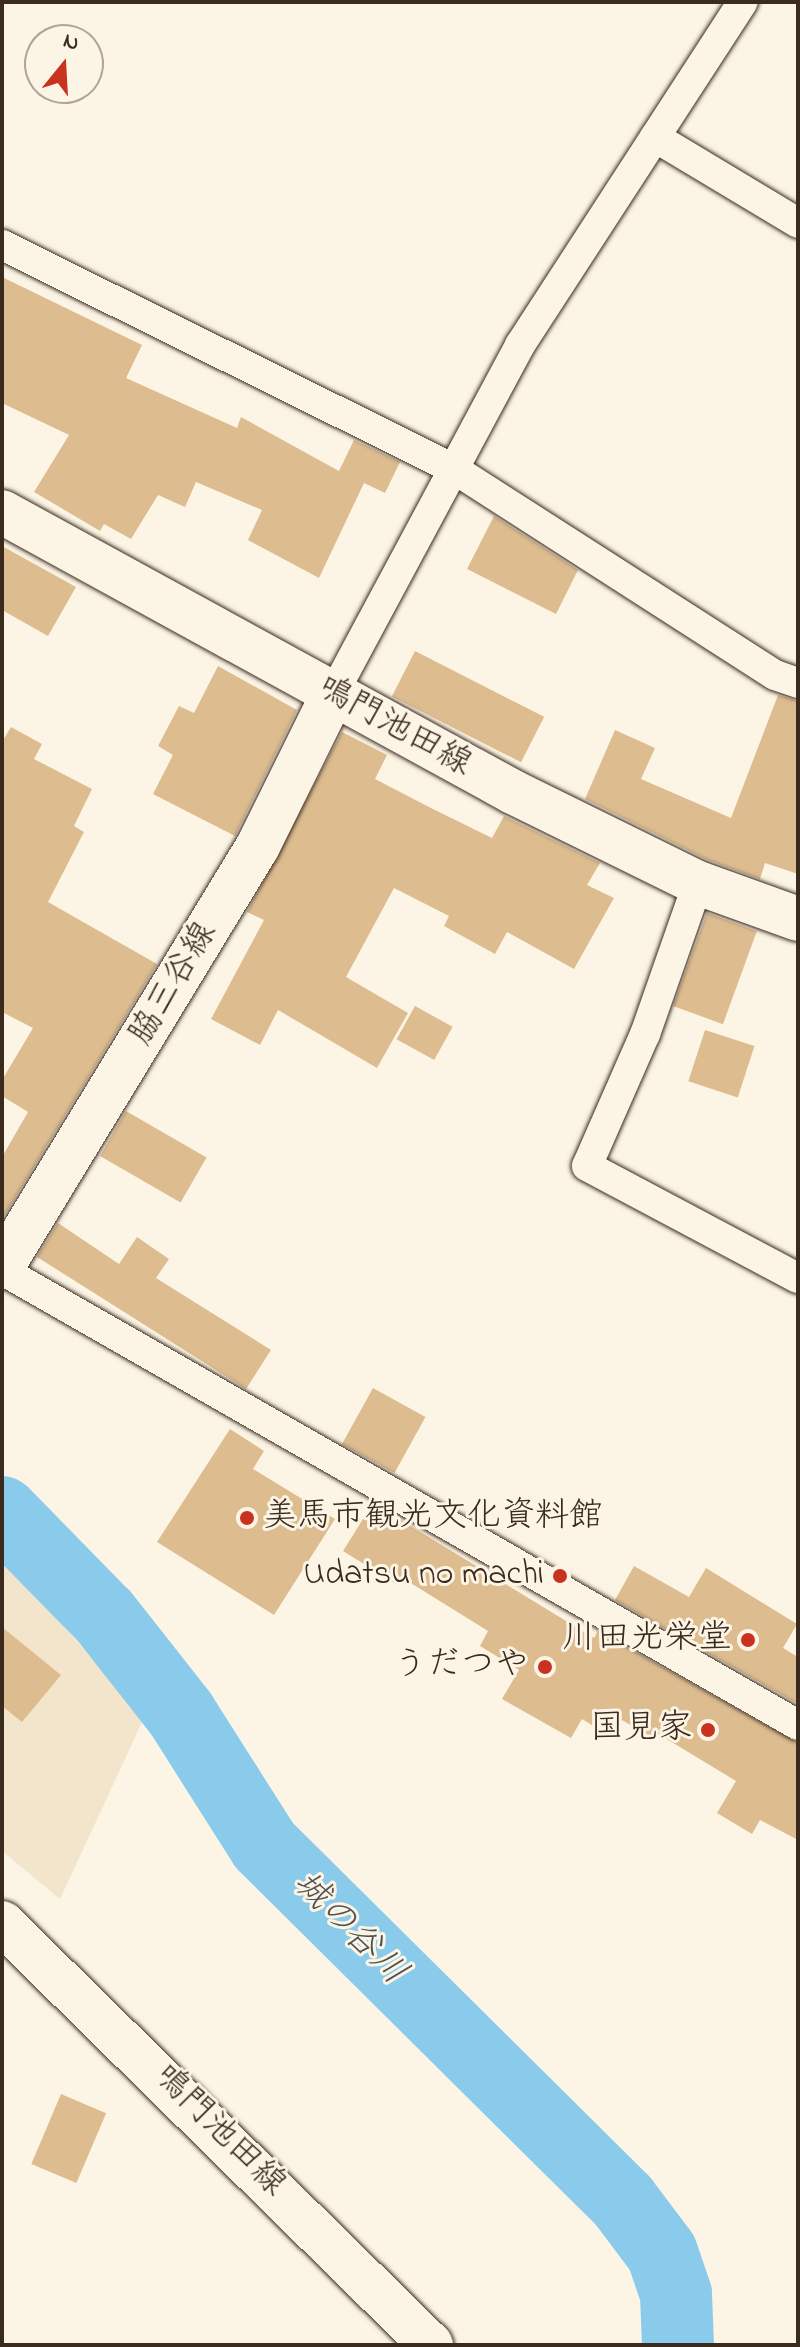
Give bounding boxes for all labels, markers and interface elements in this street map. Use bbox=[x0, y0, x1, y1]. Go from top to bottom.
north arrow bbox=[24, 24, 104, 104]
text: N bbox=[59, 26, 83, 61]
street label: 鳴門池田線 bbox=[310, 668, 478, 786]
street label: 脇三谷線 bbox=[121, 915, 227, 1053]
place label: 美馬市観光文化資料館 bbox=[263, 1498, 603, 1538]
marker: 美馬市観光文化資料館 bbox=[238, 1509, 256, 1527]
place label: Udatsu no machi bbox=[303, 1556, 544, 1596]
marker: Udatsu no machi bbox=[551, 1567, 569, 1585]
place label: 川田光栄堂 bbox=[562, 1620, 732, 1660]
marker: 川田光栄堂 bbox=[739, 1631, 757, 1649]
place label: うだつや bbox=[393, 1647, 529, 1687]
marker: うだつや bbox=[536, 1658, 554, 1676]
place label: 国見家 bbox=[590, 1710, 692, 1750]
marker: 国見家 bbox=[699, 1721, 717, 1739]
water label: 城の谷川 bbox=[283, 1863, 415, 1995]
street label: 鳴門池田線 bbox=[144, 2056, 294, 2206]

